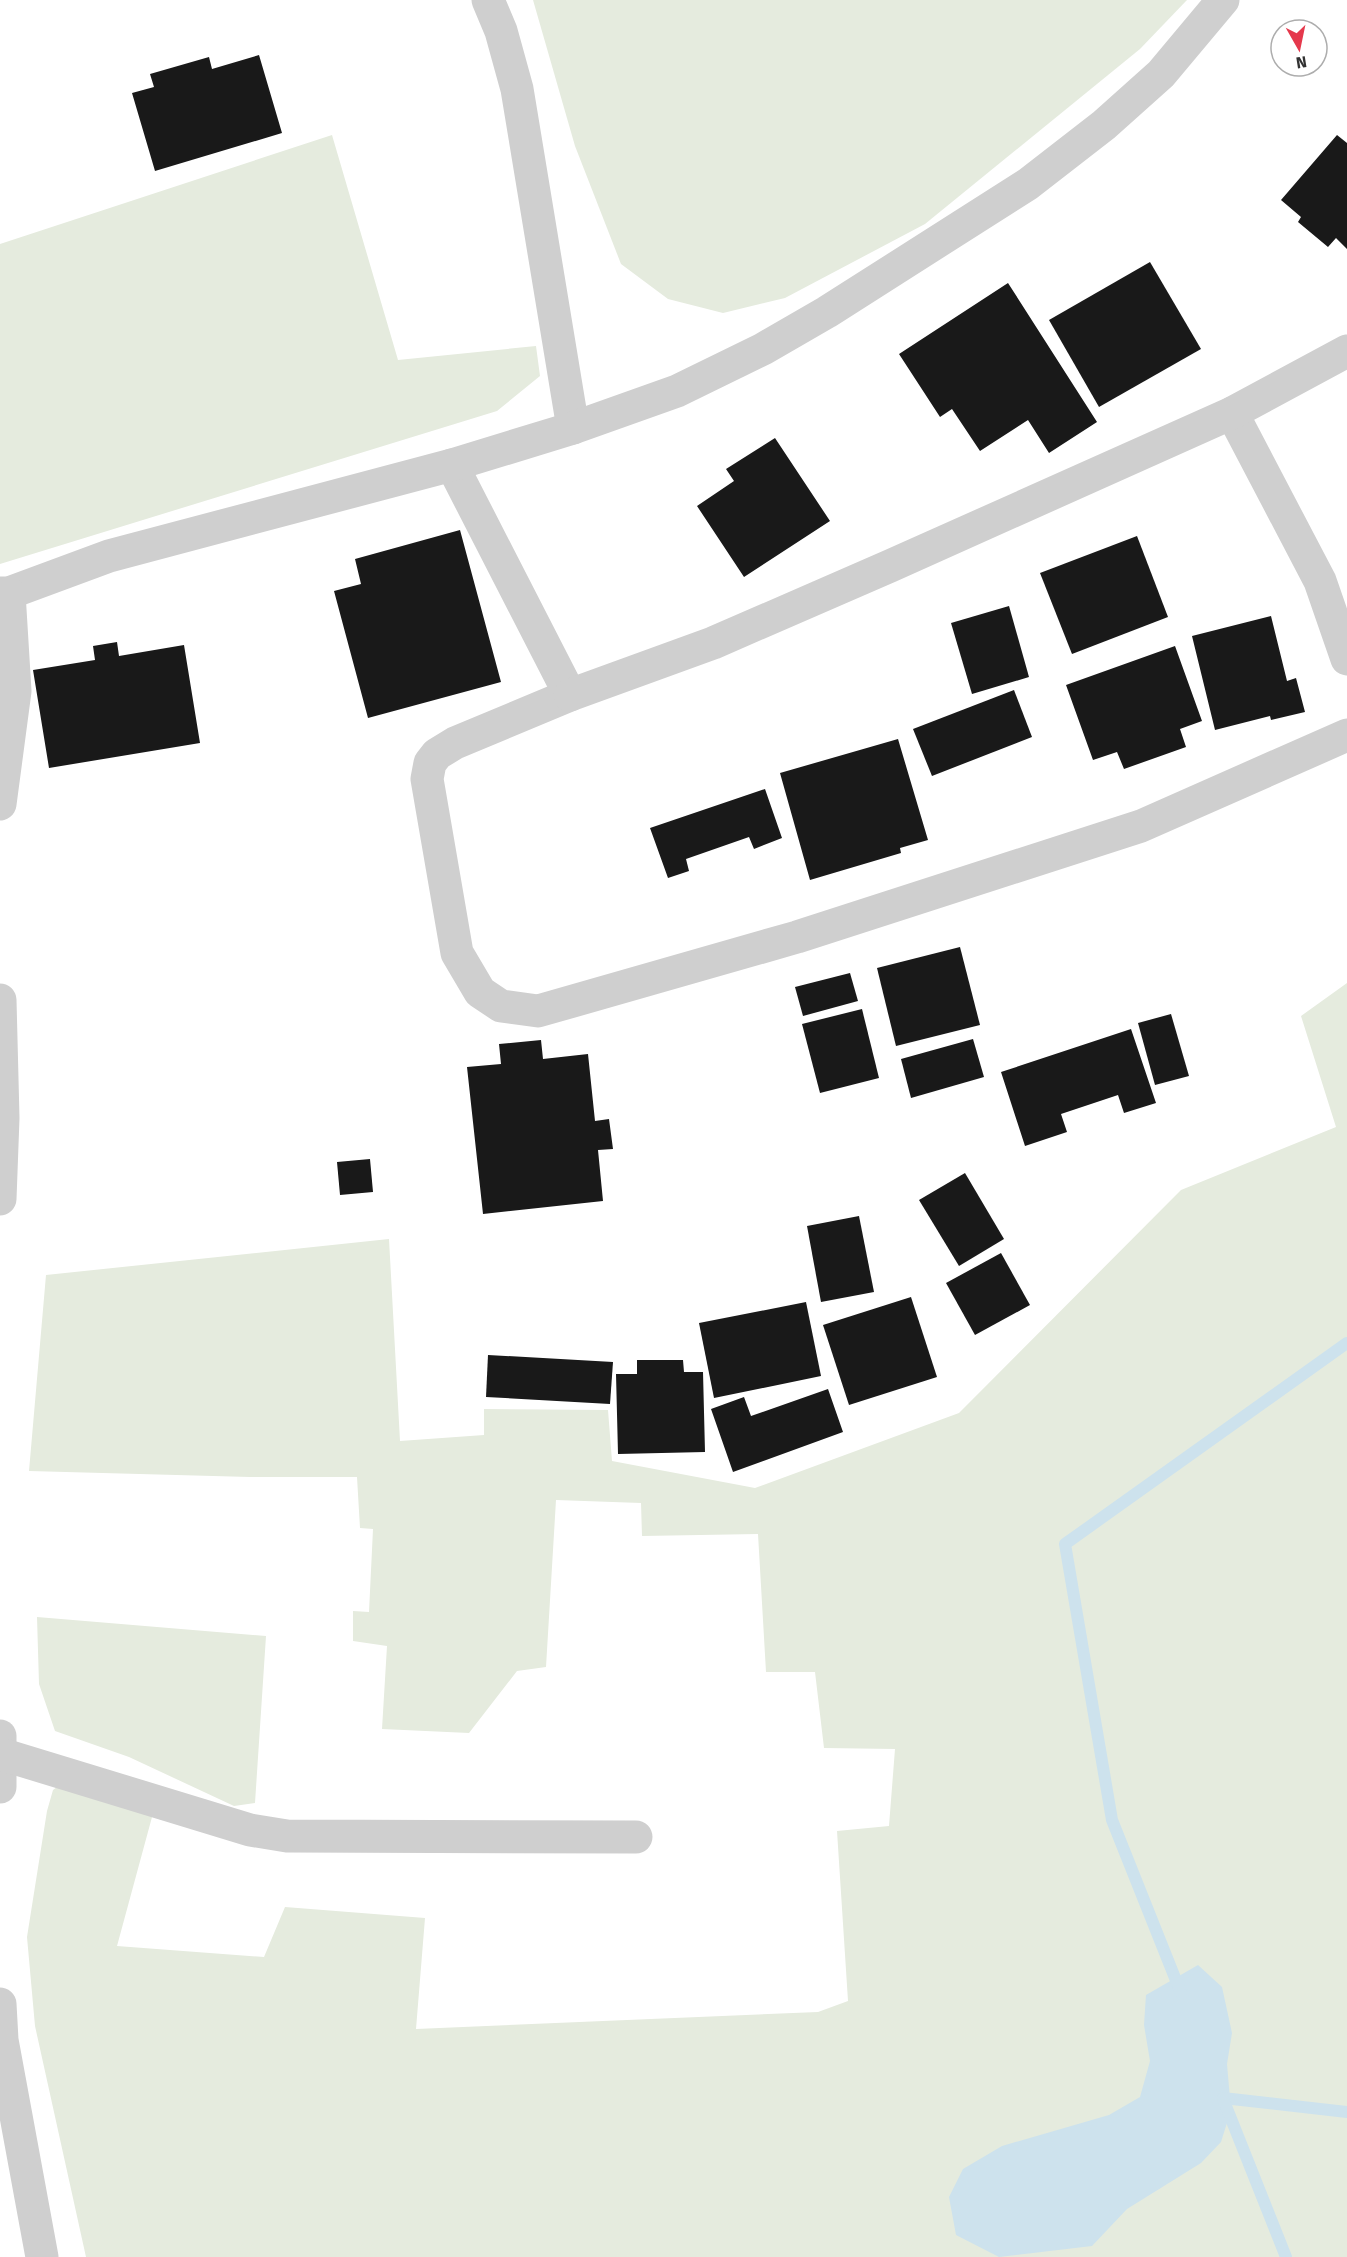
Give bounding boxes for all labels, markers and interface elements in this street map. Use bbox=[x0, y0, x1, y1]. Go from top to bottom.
north arrow bbox=[1269, 18, 1329, 78]
text: N bbox=[1295, 52, 1308, 73]

